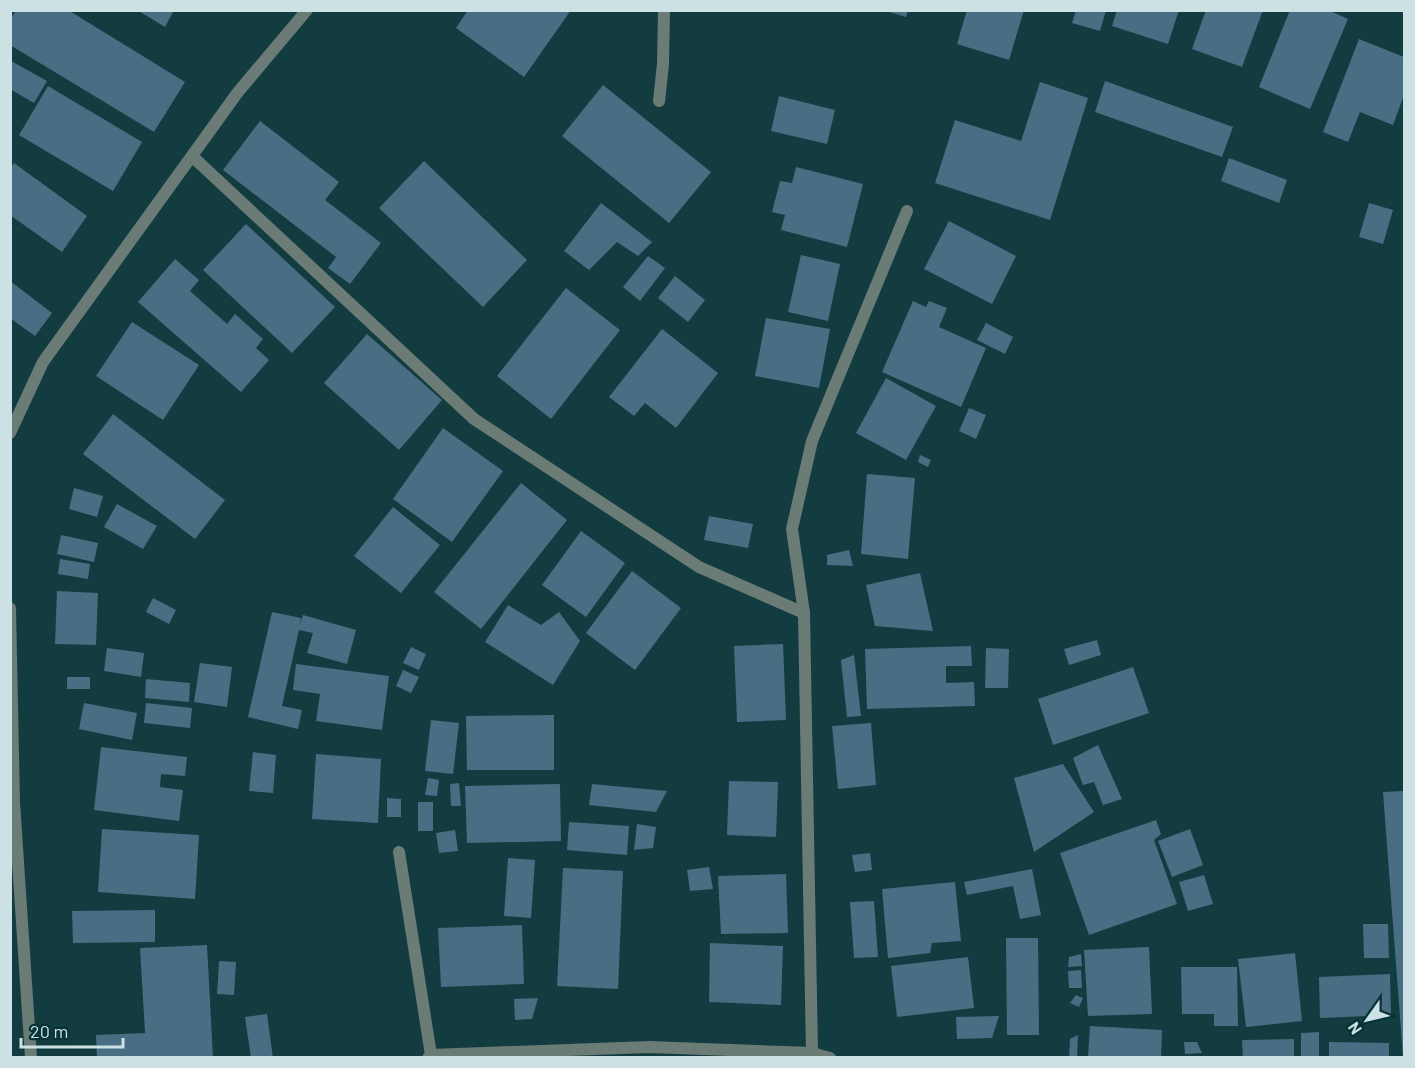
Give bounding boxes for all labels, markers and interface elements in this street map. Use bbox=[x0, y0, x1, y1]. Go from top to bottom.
north arrow bbox=[1337, 990, 1397, 1050]
scale bar bbox=[21, 1011, 123, 1049]
text: N bbox=[1343, 1019, 1365, 1038]
text: 20 m bbox=[30, 1020, 68, 1042]

